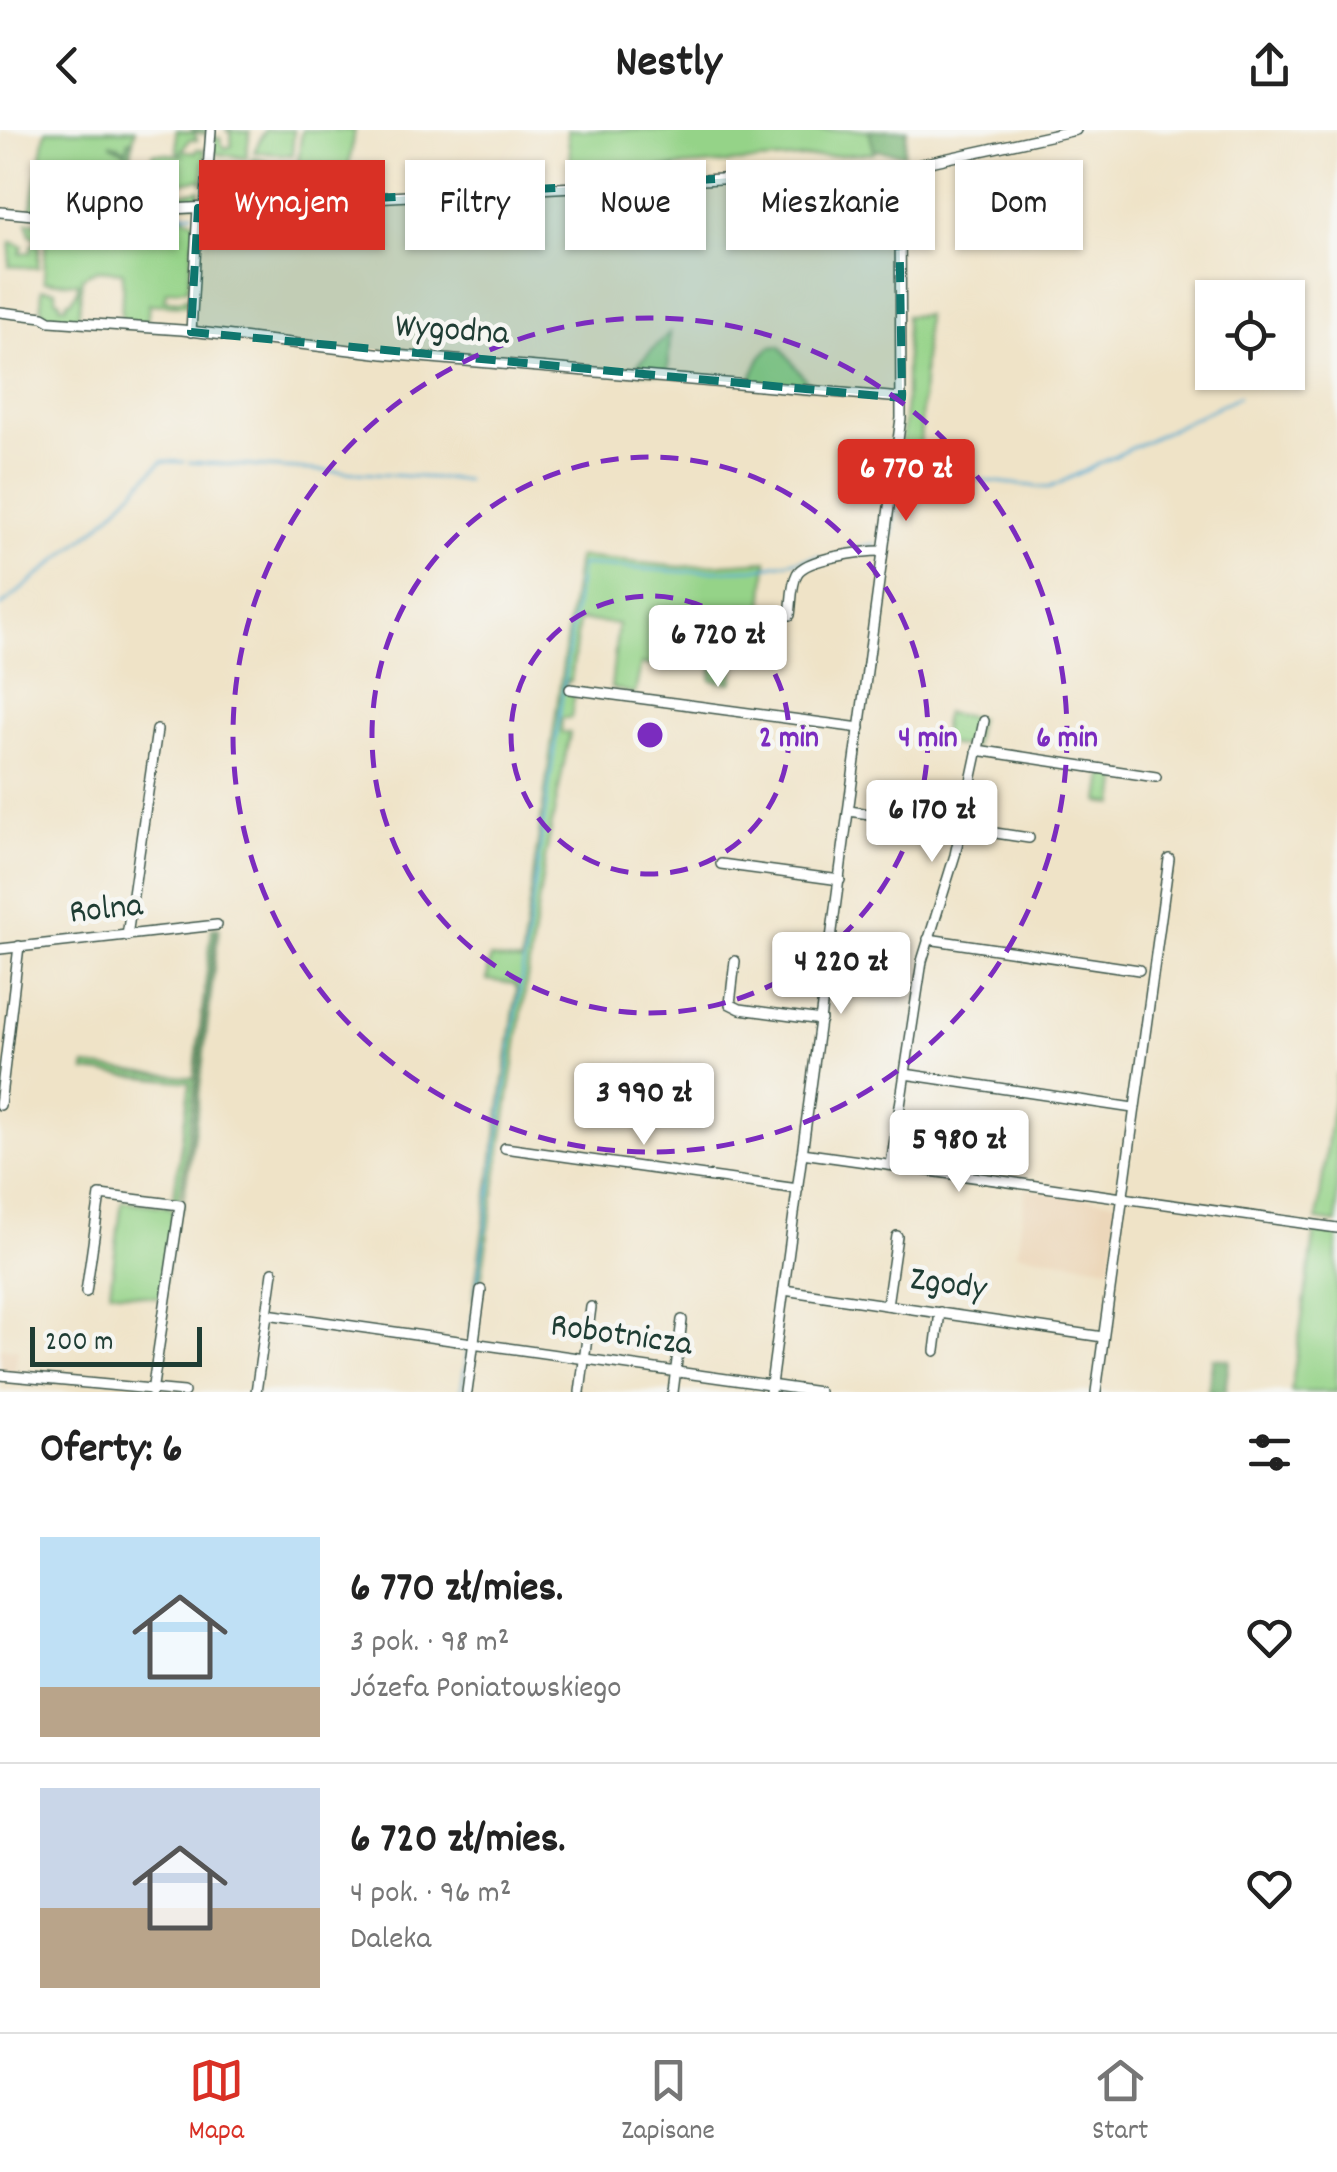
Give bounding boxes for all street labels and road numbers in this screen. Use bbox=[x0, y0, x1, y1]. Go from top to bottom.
street label: Wygodna bbox=[393, 303, 511, 361]
street label: Rolna bbox=[67, 882, 146, 940]
street label: Zgody bbox=[906, 1256, 990, 1316]
street label: Robotnicza bbox=[547, 1302, 696, 1372]

